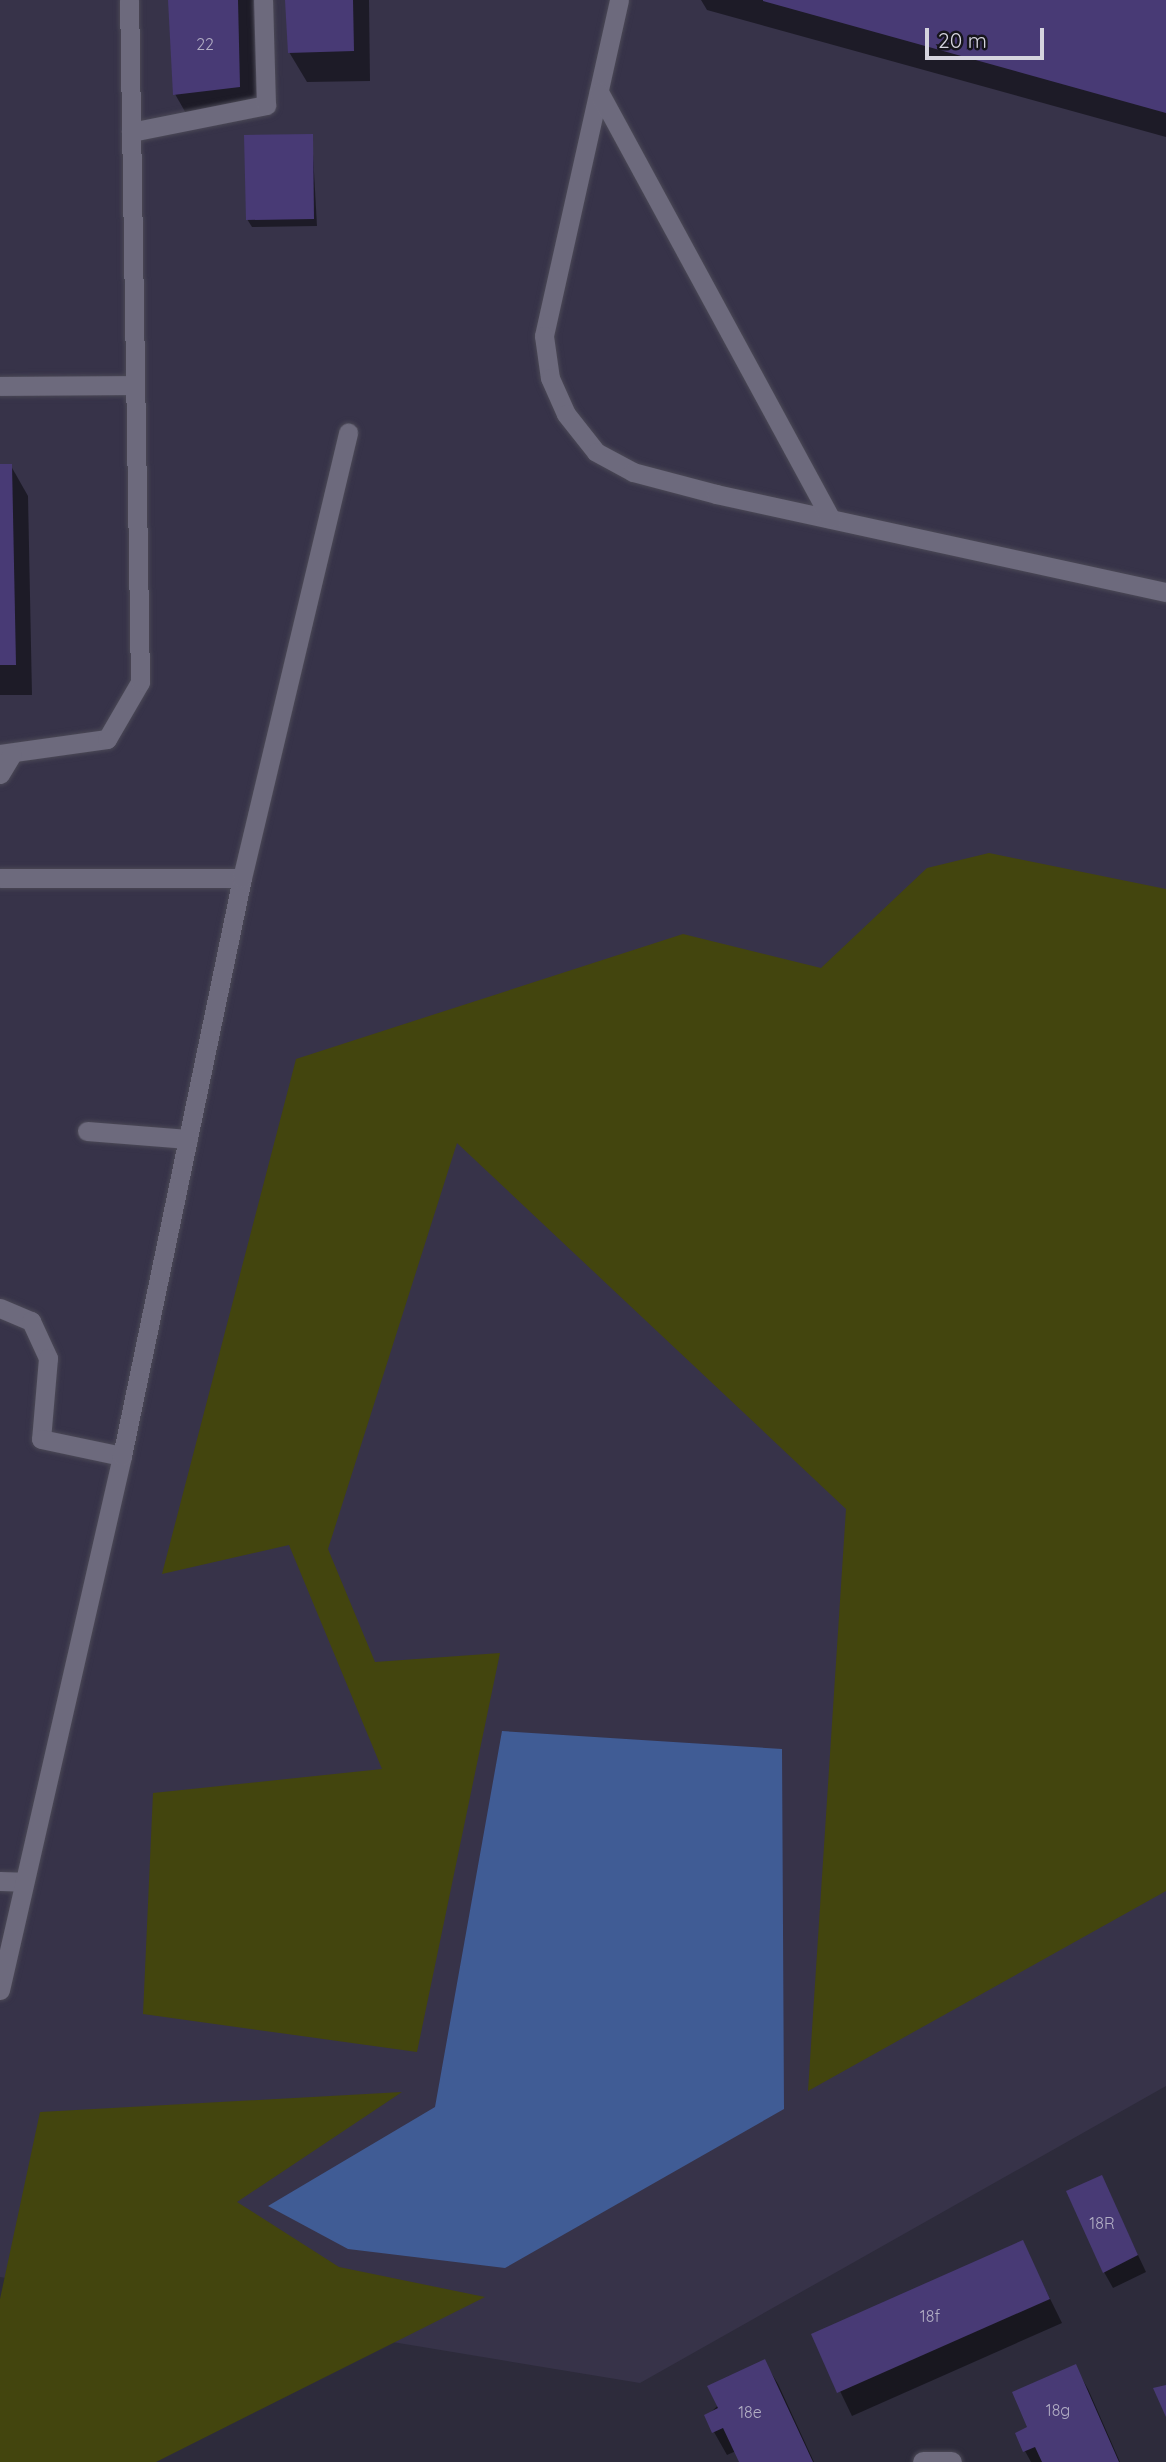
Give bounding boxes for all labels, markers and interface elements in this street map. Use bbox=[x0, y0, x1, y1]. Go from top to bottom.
scale bar bbox=[928, 14, 1047, 58]
text: 20 m bbox=[938, 27, 987, 53]
house number: 22 bbox=[196, 34, 214, 54]
house number: 18R bbox=[1089, 2213, 1115, 2233]
house number: 18f bbox=[920, 2306, 940, 2326]
house number: 18g bbox=[1046, 2400, 1070, 2420]
house number: 18e bbox=[738, 2402, 762, 2422]

